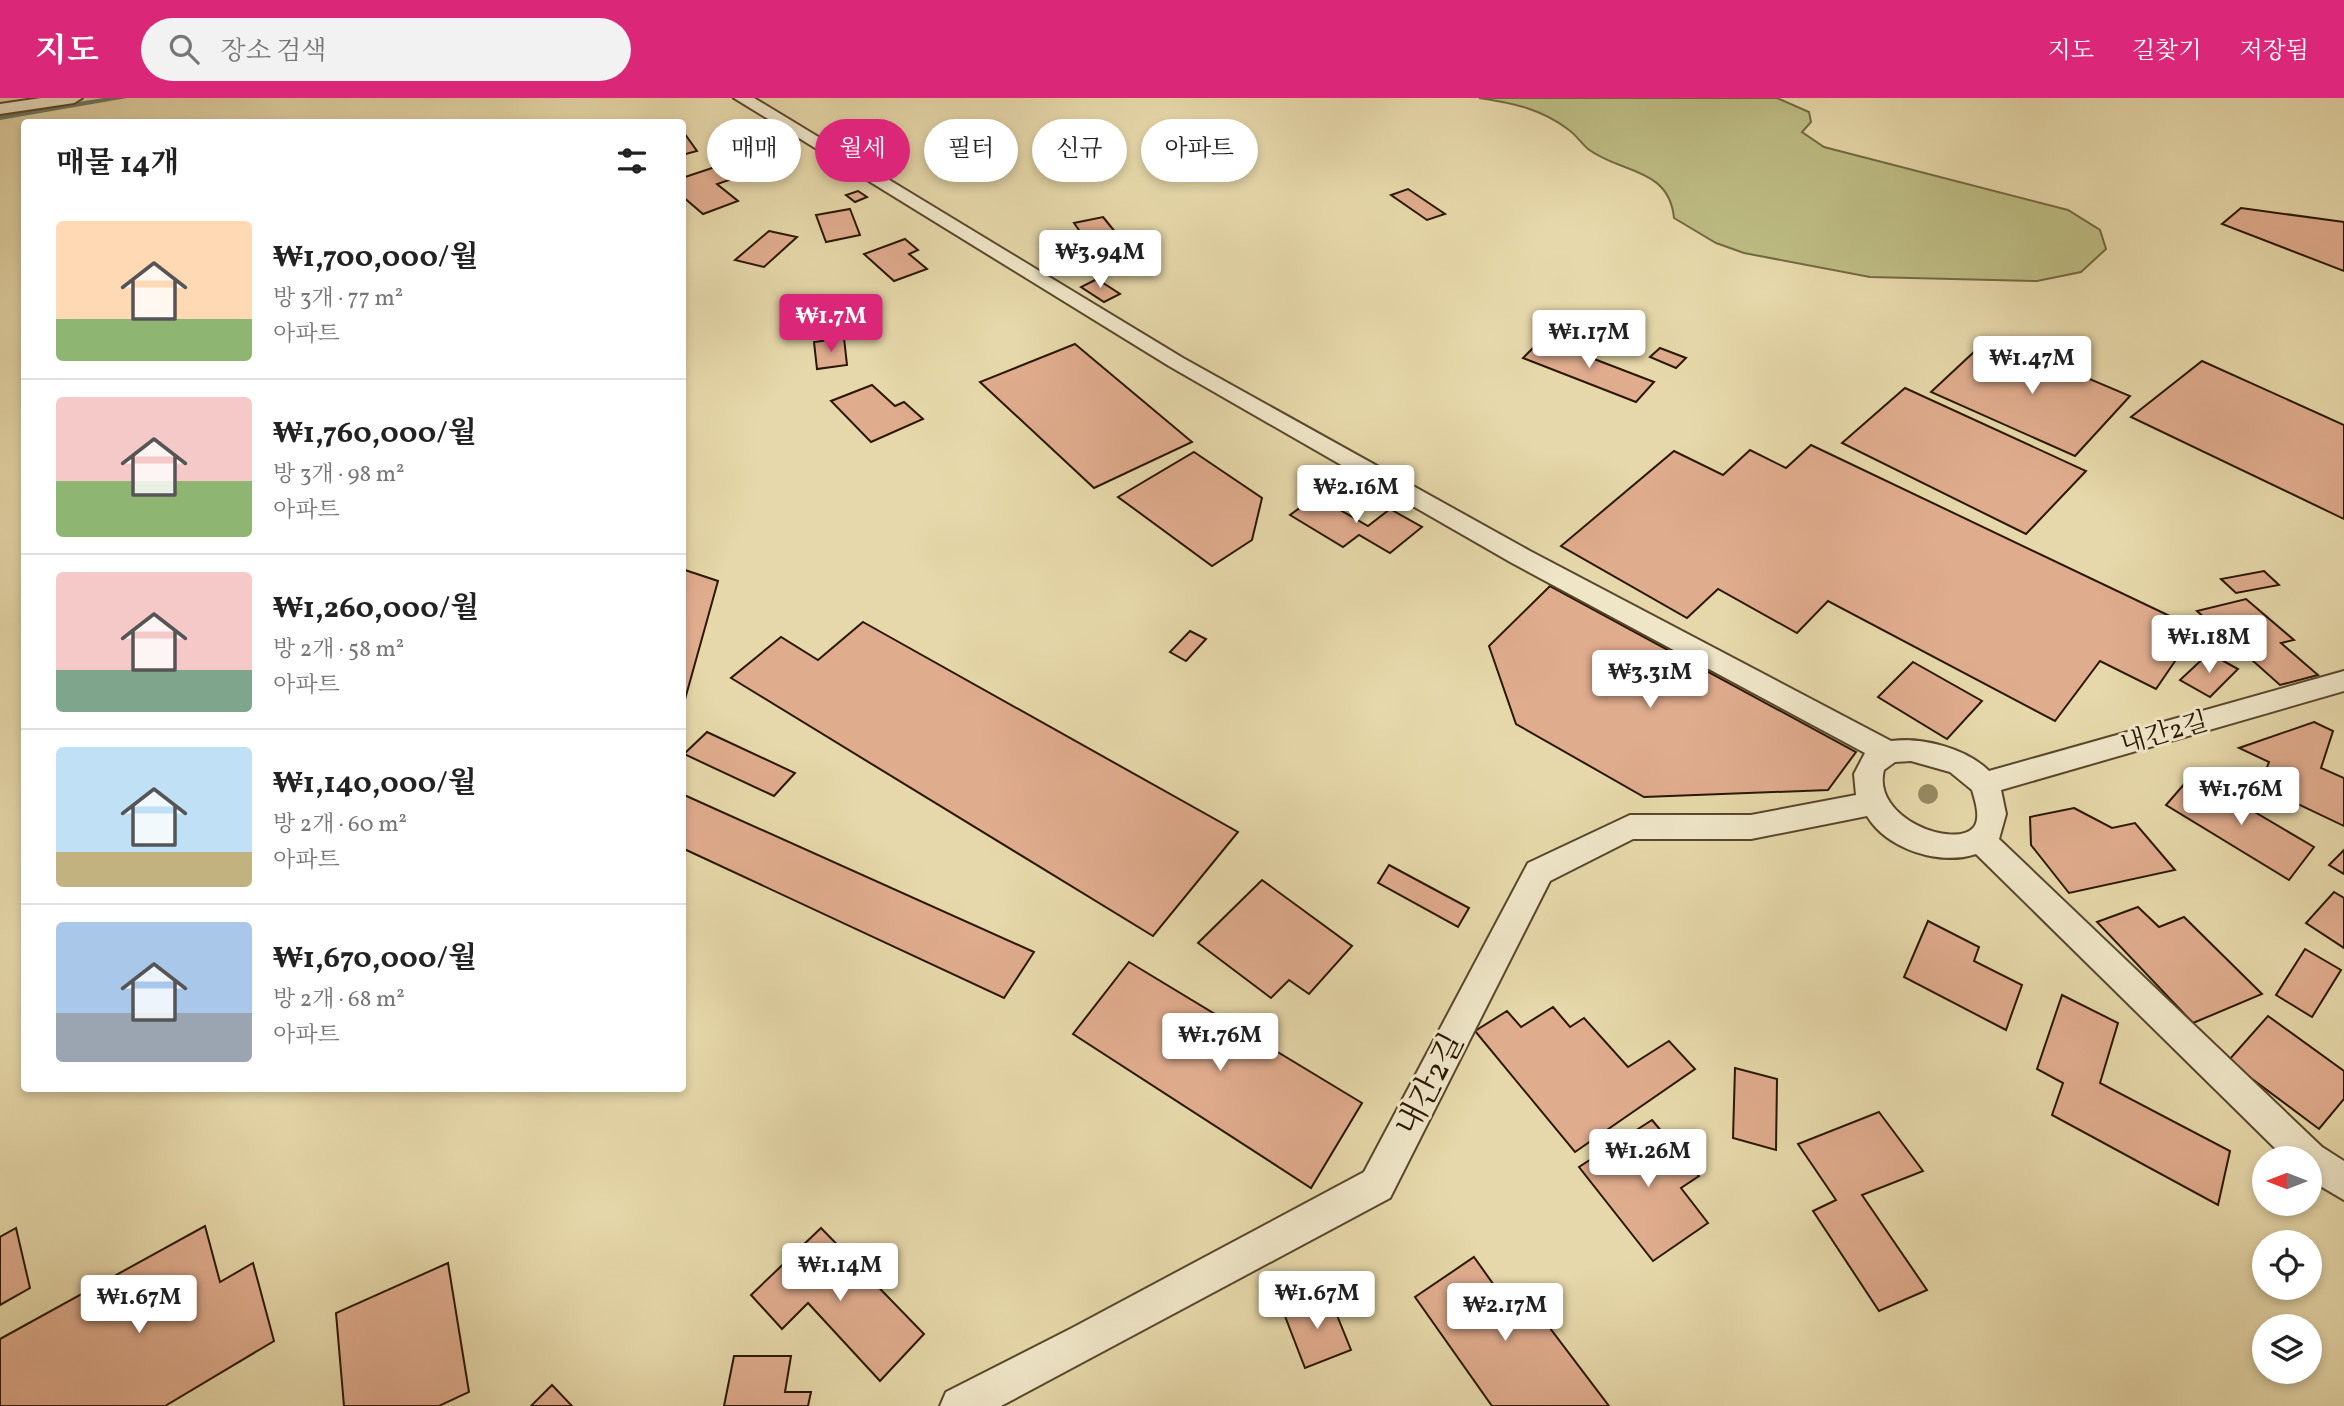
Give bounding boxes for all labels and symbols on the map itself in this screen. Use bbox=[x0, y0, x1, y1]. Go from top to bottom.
pin: ₩3.94M bbox=[1043, 230, 1157, 290]
pin: ₩1.7M bbox=[782, 294, 880, 354]
pin: ₩1.17M bbox=[1532, 310, 1646, 370]
pin: ₩1.47M bbox=[1975, 336, 2089, 396]
pin: ₩2.16M bbox=[1299, 466, 1413, 525]
pin: ₩1.18M bbox=[2152, 616, 2266, 675]
pin: ₩3.31M bbox=[1593, 650, 1707, 710]
street label: 내간2길 bbox=[2117, 704, 2212, 764]
pin: ₩1.76M bbox=[2184, 768, 2298, 827]
pin: ₩1.76M bbox=[1163, 1014, 1277, 1073]
street label: 내간2길 bbox=[1387, 1026, 1476, 1144]
pin: ₩1.26M bbox=[1591, 1130, 1705, 1189]
north arrow bbox=[2252, 1146, 2322, 1216]
pin: ₩1.14M bbox=[783, 1244, 897, 1303]
pin: ₩1.67M bbox=[1260, 1272, 1374, 1331]
pin: ₩1.67M bbox=[82, 1276, 196, 1335]
pin: ₩2.17M bbox=[1448, 1284, 1562, 1343]

